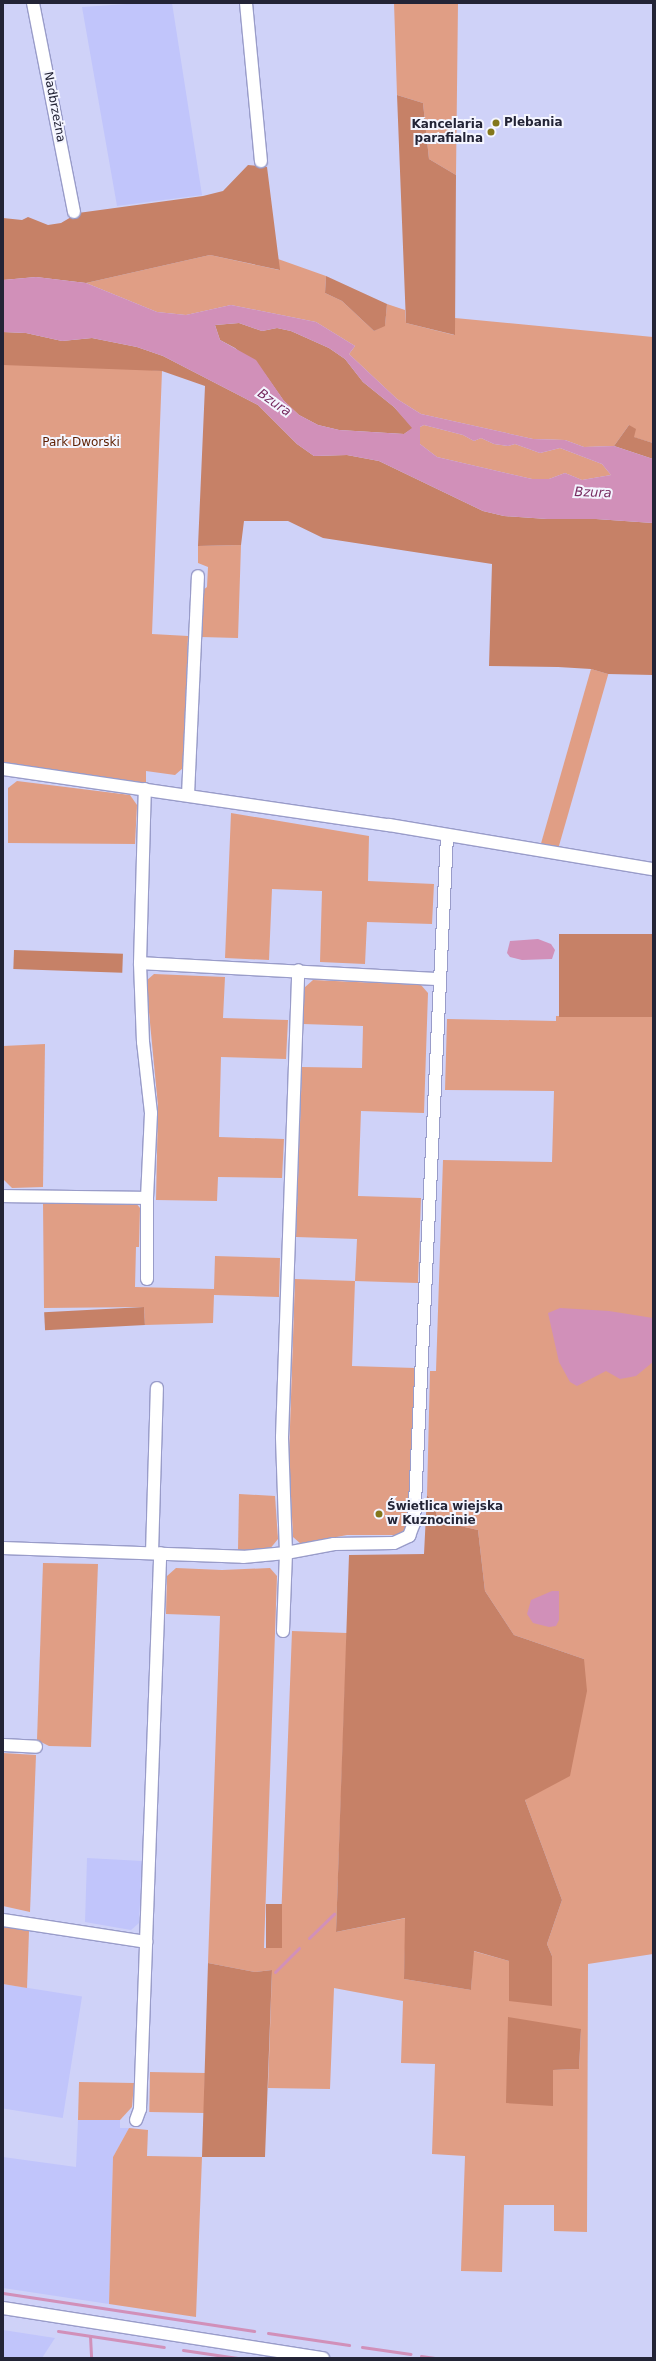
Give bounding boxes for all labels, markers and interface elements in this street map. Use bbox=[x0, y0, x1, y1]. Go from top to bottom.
street label: Nadbrzeżna bbox=[40, 71, 68, 143]
place label: Plebania bbox=[504, 116, 562, 130]
place label: Kancelaria parafialna bbox=[411, 118, 483, 146]
marker: Plebania bbox=[491, 118, 501, 128]
marker: Kancelaria parafialna bbox=[486, 127, 496, 137]
water label: Bzura bbox=[254, 386, 294, 420]
park label: Park Dworski bbox=[42, 436, 120, 450]
water label: Bzura bbox=[574, 485, 612, 501]
place label: Świetlica wiejska w Kuznocinie bbox=[387, 1500, 503, 1528]
marker: Świetlica wiejska w Kuznocinie bbox=[374, 1509, 384, 1519]

